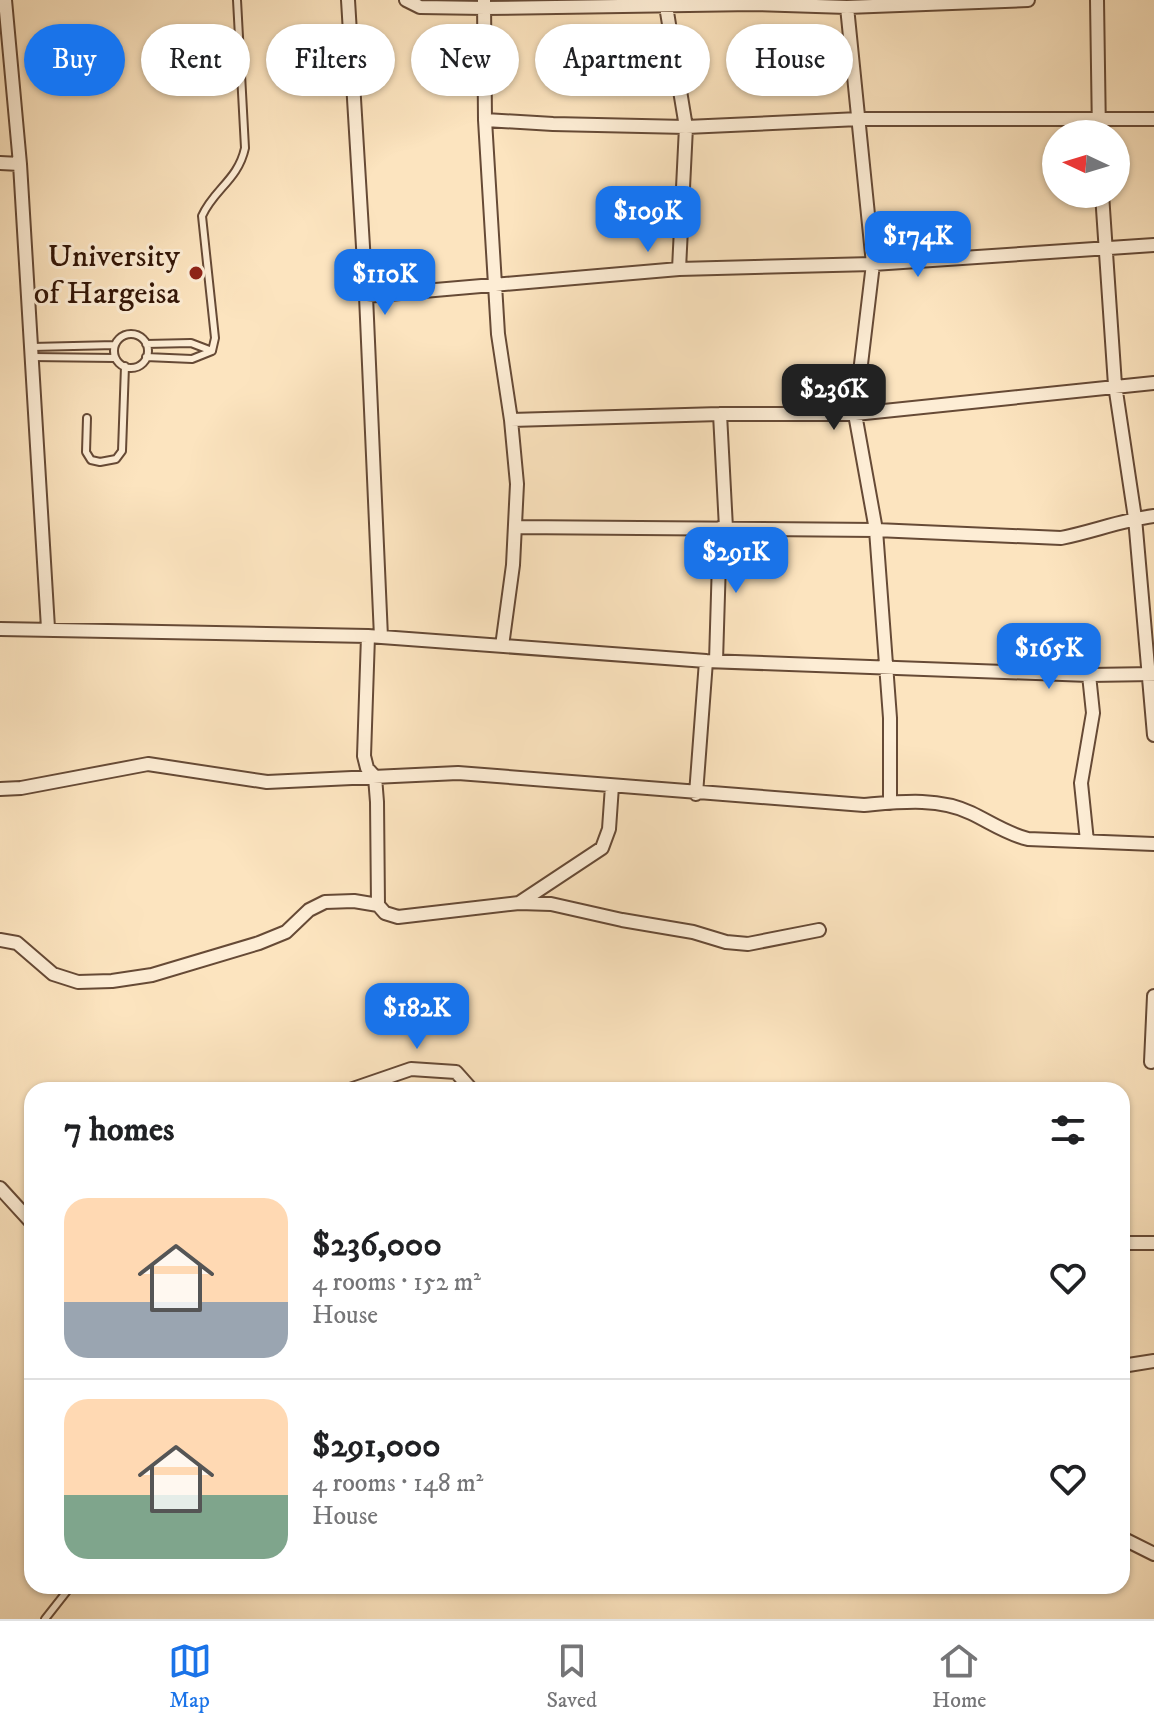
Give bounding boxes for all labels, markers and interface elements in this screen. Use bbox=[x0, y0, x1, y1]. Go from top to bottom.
chip: Buy bbox=[24, 24, 125, 96]
chip: Rent bbox=[141, 24, 250, 96]
chip: Filters bbox=[266, 24, 395, 96]
chip: New bbox=[411, 24, 519, 96]
chip: Apartment bbox=[535, 24, 710, 96]
chip: House bbox=[726, 24, 853, 96]
north arrow bbox=[1042, 120, 1130, 208]
map controls bbox=[1042, 120, 1130, 208]
pin: $109K bbox=[592, 186, 704, 254]
text: $109K bbox=[614, 195, 682, 228]
pin: $174K bbox=[862, 211, 974, 279]
text: $174K bbox=[883, 220, 953, 253]
place label: University of Hargeisa bbox=[34, 237, 181, 314]
pin: $110K bbox=[329, 249, 441, 317]
text: $110K bbox=[352, 258, 418, 291]
marker: University of Hargeisa bbox=[187, 264, 205, 282]
pin: $236K bbox=[778, 364, 890, 432]
text: $236K bbox=[800, 373, 868, 406]
pin: $291K bbox=[680, 527, 792, 595]
text: $291K bbox=[702, 536, 770, 569]
pin: $165K bbox=[993, 623, 1105, 691]
text: $165K bbox=[1015, 632, 1083, 665]
pin: $182K bbox=[361, 983, 473, 1051]
text: $182K bbox=[383, 992, 451, 1025]
icon: filters bbox=[1046, 1108, 1090, 1152]
text: 7 homes bbox=[64, 1109, 174, 1151]
text: $236,000 bbox=[312, 1224, 442, 1266]
icon: home bbox=[128, 1230, 224, 1326]
icon: heart bbox=[1046, 1256, 1090, 1300]
text: 4 rooms · 152 m² bbox=[312, 1266, 481, 1299]
text: House bbox=[312, 1299, 378, 1332]
text: $291,000 bbox=[312, 1425, 441, 1467]
icon: home bbox=[128, 1431, 224, 1527]
icon: heart bbox=[1046, 1457, 1090, 1501]
text: 4 rooms · 148 m² bbox=[312, 1467, 483, 1500]
text: House bbox=[312, 1500, 378, 1533]
tab: Map bbox=[168, 1639, 212, 1714]
tab: Saved bbox=[547, 1639, 597, 1714]
tab: Home bbox=[932, 1639, 986, 1714]

